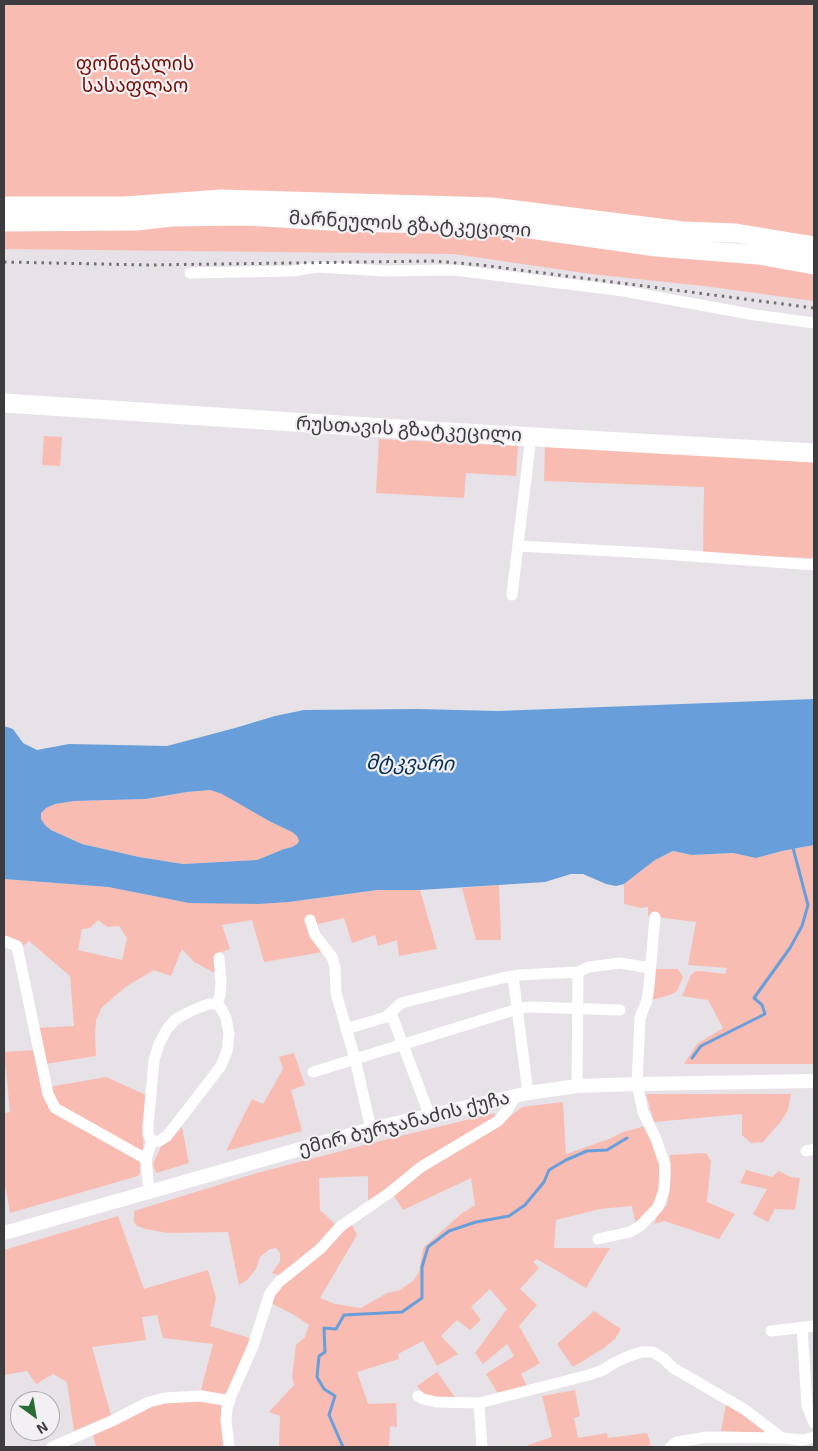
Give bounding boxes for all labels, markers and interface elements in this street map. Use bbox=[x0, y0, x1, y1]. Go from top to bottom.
park label: ფონიჭალის სასაფლაო bbox=[76, 53, 194, 97]
street label: მარნეულის გზატკეცილი bbox=[288, 206, 532, 242]
street label: რუსთავის გზატკეცილი bbox=[295, 412, 523, 446]
water label: მტკვარი bbox=[366, 750, 454, 776]
street label: ემირ ბურჯანაძის ქუჩა bbox=[296, 1086, 512, 1160]
north arrow bbox=[10, 1391, 60, 1441]
text: N bbox=[34, 1418, 51, 1438]

